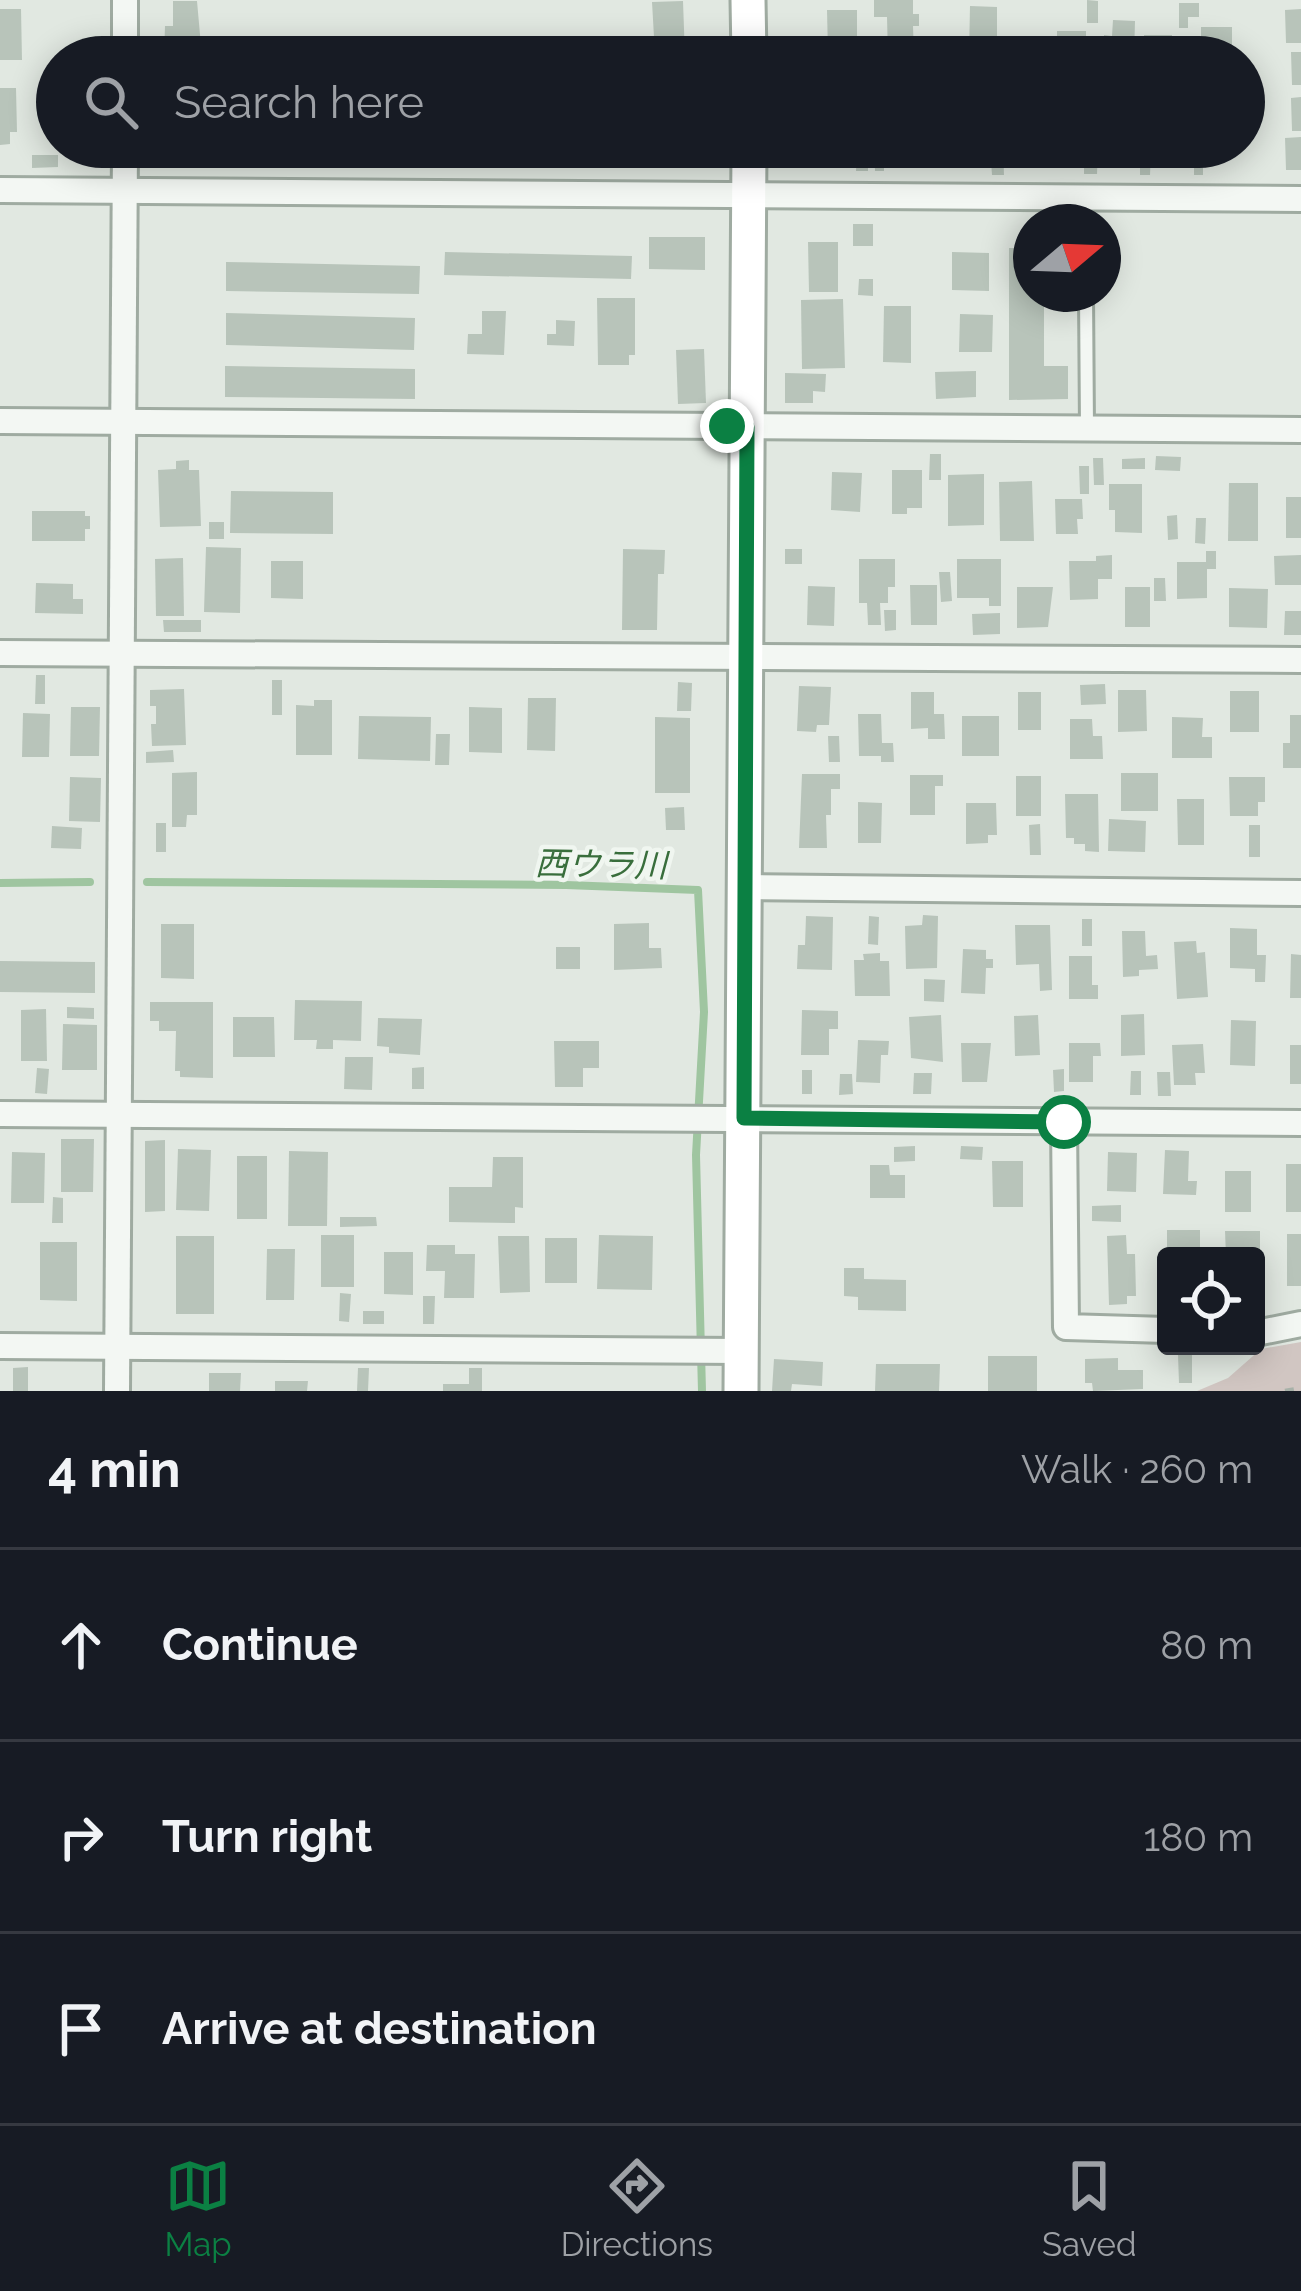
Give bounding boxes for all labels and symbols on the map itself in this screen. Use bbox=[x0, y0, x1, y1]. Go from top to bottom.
north arrow bbox=[1013, 204, 1121, 312]
route end bbox=[700, 399, 754, 453]
water label: 西ウラ川 bbox=[535, 844, 670, 885]
route start bbox=[1037, 1095, 1091, 1149]

